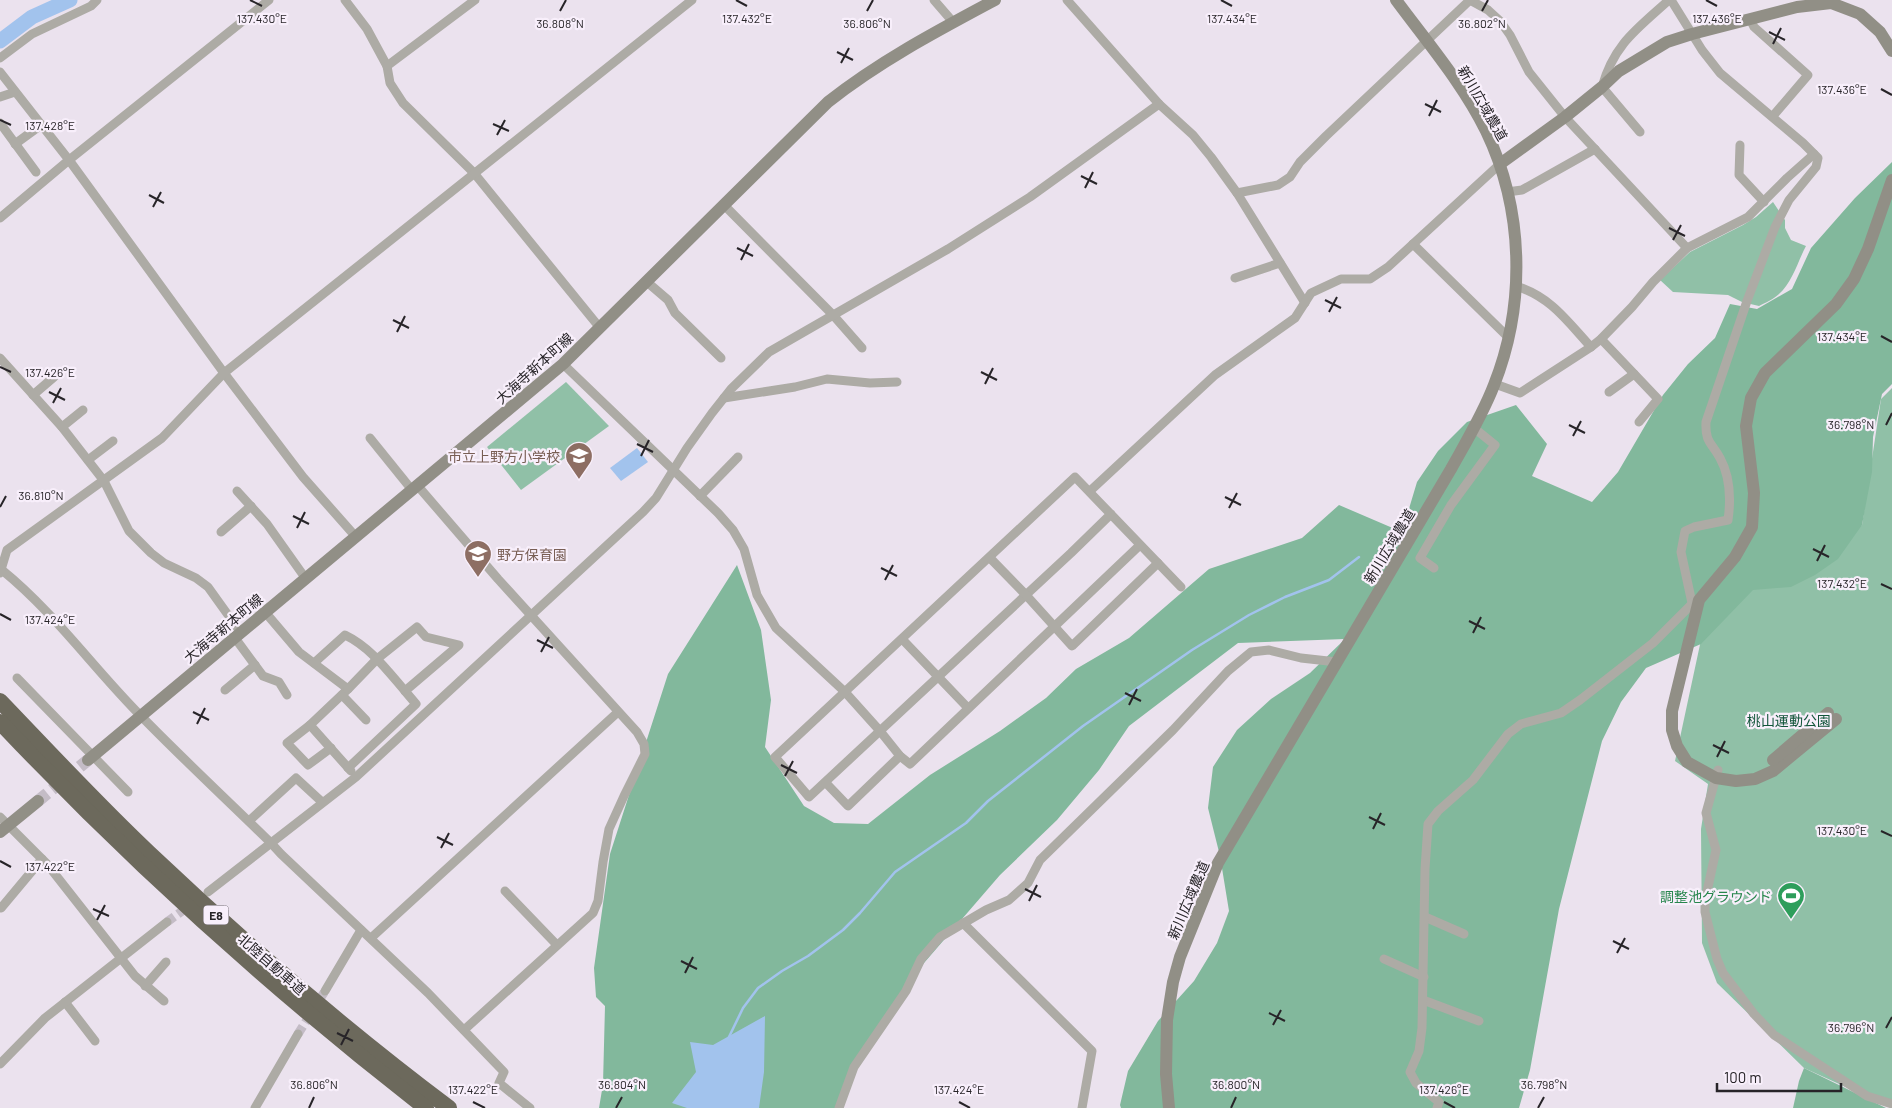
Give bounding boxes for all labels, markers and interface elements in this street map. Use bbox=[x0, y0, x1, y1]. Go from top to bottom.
text: 137.430°E bbox=[237, 11, 287, 25]
text: 137.432°E bbox=[722, 11, 772, 25]
text: 137.434°E bbox=[1207, 11, 1257, 25]
text: 137.436°E bbox=[1692, 11, 1742, 25]
text: 36.808°N bbox=[536, 16, 584, 30]
text: 36.806°N bbox=[843, 16, 891, 30]
text: 36.802°N bbox=[1458, 16, 1506, 30]
street label: 新川広域農道 bbox=[1455, 62, 1511, 144]
text: 137.436°E bbox=[1817, 82, 1867, 96]
text: 137.428°E bbox=[25, 118, 75, 132]
street label: 大海寺新本町線 bbox=[492, 329, 576, 407]
text: 137.434°E bbox=[1817, 329, 1867, 343]
text: 137.426°E bbox=[25, 365, 75, 379]
text: 36.798°N bbox=[1828, 417, 1874, 431]
school or university icon: 市立上野方小学校 bbox=[564, 441, 594, 480]
place label: 市立上野方小学校 bbox=[448, 448, 560, 465]
text: 36.810°N bbox=[18, 488, 64, 502]
street label: 新川広域農道 bbox=[1360, 506, 1418, 586]
school or university icon: 野方保育園 bbox=[463, 539, 493, 578]
place label: 野方保育園 bbox=[497, 546, 567, 563]
text: 137.432°E bbox=[1817, 576, 1867, 590]
street label: 大海寺新本町線 bbox=[180, 590, 266, 666]
text: 137.424°E bbox=[25, 612, 75, 626]
park label: 桃山運動公園 bbox=[1747, 712, 1831, 729]
text: 137.430°E bbox=[1817, 823, 1867, 837]
street label: 新川広域農道 bbox=[1164, 858, 1212, 942]
text: 137.422°E bbox=[25, 859, 75, 873]
sports icon: 調整池グラウンド bbox=[1776, 881, 1806, 920]
place label: 調整池グラウンド bbox=[1660, 888, 1772, 905]
road number: E8 bbox=[204, 906, 228, 924]
street label: 北陸自動車道 bbox=[235, 930, 309, 998]
text: 36.796°N bbox=[1828, 1020, 1874, 1034]
scale bar bbox=[1717, 1060, 1841, 1092]
text: 100 m bbox=[1724, 1068, 1762, 1086]
text: 36.806°N bbox=[290, 1077, 338, 1091]
text: 36.804°N bbox=[598, 1077, 646, 1091]
text: 36.800°N bbox=[1212, 1077, 1260, 1091]
text: 36.798°N bbox=[1521, 1077, 1567, 1091]
text: 137.422°E bbox=[448, 1082, 498, 1096]
text: 137.424°E bbox=[934, 1082, 984, 1096]
text: 137.426°E bbox=[1419, 1082, 1469, 1096]

